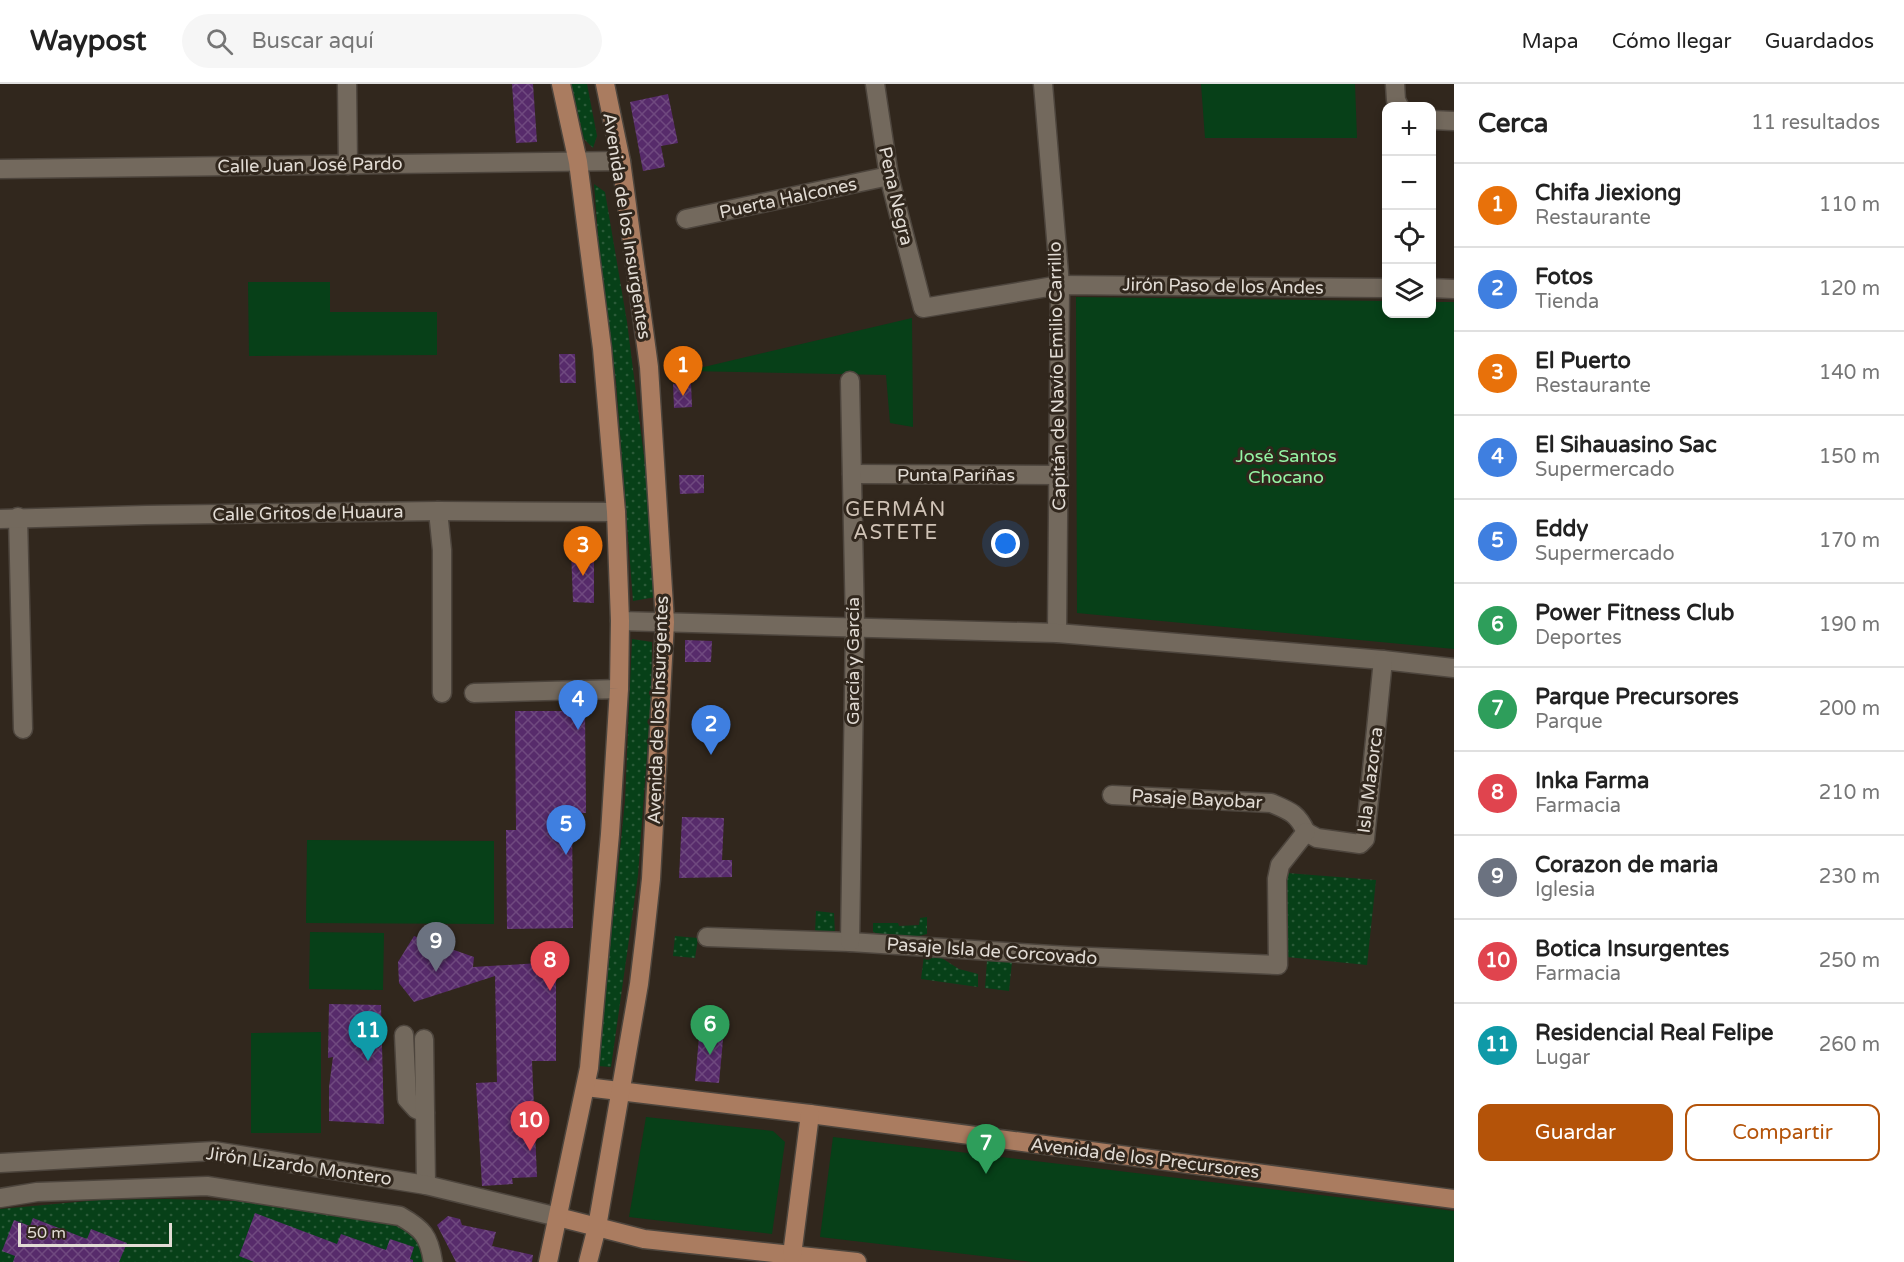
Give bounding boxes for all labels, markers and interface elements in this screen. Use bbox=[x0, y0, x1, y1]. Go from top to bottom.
search box bbox=[182, 14, 602, 68]
text: Waypost bbox=[30, 24, 146, 58]
icon: search bbox=[203, 25, 236, 58]
text: Buscar aquí bbox=[251, 28, 374, 54]
text: Mapa bbox=[1521, 29, 1579, 54]
text: Cómo llegar bbox=[1612, 29, 1732, 54]
text: Guardados bbox=[1765, 29, 1874, 54]
map controls bbox=[1382, 102, 1436, 318]
button: + bbox=[1382, 102, 1436, 156]
text: Cerca bbox=[1478, 108, 1548, 139]
street label: Avenida de los Insurgentes bbox=[598, 111, 656, 341]
text: 11 resultados bbox=[1751, 111, 1880, 135]
street label: Pena Negra bbox=[874, 145, 918, 247]
street label: Calle Juan José Pardo bbox=[217, 152, 403, 178]
button: − bbox=[1382, 156, 1436, 210]
street label: Puerta Halcones bbox=[717, 173, 859, 223]
text: Chifa Jiexiong bbox=[1535, 180, 1681, 206]
text: 1 bbox=[1491, 193, 1504, 217]
text: 110 m bbox=[1819, 193, 1880, 217]
text: Restaurante bbox=[1535, 206, 1651, 230]
button: locate bbox=[1382, 210, 1436, 264]
street label: Capitán de Navío Emilio Carrillo bbox=[1044, 241, 1070, 511]
button: layers bbox=[1382, 264, 1436, 318]
text: Fotos bbox=[1535, 264, 1593, 290]
street label: Jirón Paso de los Andes bbox=[1122, 273, 1324, 299]
text: 2 bbox=[1491, 277, 1504, 301]
text: 120 m bbox=[1819, 277, 1880, 301]
text: Tienda bbox=[1535, 290, 1599, 314]
pin: 1 bbox=[664, 346, 702, 396]
text: El Puerto bbox=[1535, 348, 1631, 374]
text: 3 bbox=[1491, 361, 1504, 385]
text: 140 m bbox=[1819, 361, 1880, 385]
text: Restaurante bbox=[1535, 374, 1651, 398]
text: El Sihauasino Sac bbox=[1535, 432, 1717, 458]
park label: José Santos Chocano bbox=[1235, 445, 1337, 488]
text: 4 bbox=[1491, 445, 1504, 469]
text: 150 m bbox=[1819, 445, 1880, 469]
text: Supermercado bbox=[1535, 458, 1675, 482]
street label: Punta Pariñas bbox=[897, 464, 1015, 486]
district label: GERMÁN ASTETE bbox=[845, 497, 947, 545]
street label: Calle Gritos de Huaura bbox=[212, 500, 404, 526]
text: Eddy bbox=[1535, 516, 1588, 542]
pin: 3 bbox=[564, 526, 602, 576]
your location bbox=[991, 529, 1020, 558]
text: 5 bbox=[1491, 529, 1504, 553]
text: 170 m bbox=[1819, 529, 1880, 553]
text: Supermercado bbox=[1535, 542, 1675, 566]
street label: Avenida de los Insurgentes bbox=[643, 595, 673, 825]
street label: García y García bbox=[842, 597, 864, 725]
text: Power Fitness Club bbox=[1535, 600, 1734, 626]
text: 6 bbox=[1491, 613, 1504, 637]
text: 190 m bbox=[1819, 613, 1880, 637]
text: Deportes bbox=[1535, 626, 1622, 650]
pin: 4 bbox=[558, 680, 598, 730]
text: Parque Precursores bbox=[1535, 684, 1739, 710]
text: 7 bbox=[1491, 697, 1504, 721]
text: 200 m bbox=[1819, 697, 1880, 721]
pin: 2 bbox=[692, 706, 730, 755]
text: Parque bbox=[1535, 710, 1603, 734]
street label: Isla Mazorca bbox=[1353, 726, 1387, 834]
text: Inka Farma bbox=[1535, 768, 1649, 794]
text: 8 bbox=[1491, 781, 1504, 805]
text: 210 m bbox=[1819, 781, 1880, 805]
street label: Pasaje Bayobar bbox=[1131, 785, 1263, 813]
text: Farmacia bbox=[1535, 794, 1621, 818]
pin: 5 bbox=[546, 806, 586, 855]
text: Corazon de maria bbox=[1535, 852, 1718, 878]
text: 9 bbox=[1491, 865, 1504, 889]
text: 230 m bbox=[1819, 865, 1880, 889]
text: Iglesia bbox=[1535, 878, 1595, 902]
pin: 9 bbox=[416, 922, 456, 972]
street label: Pasaje Isla de Corcovado bbox=[886, 933, 1098, 969]
text: Botica Insurgentes bbox=[1535, 936, 1729, 962]
pin: 8 bbox=[530, 942, 570, 991]
text: 10 bbox=[1485, 949, 1510, 973]
text: 250 m bbox=[1819, 949, 1880, 973]
text: Farmacia bbox=[1535, 962, 1621, 986]
pin: 6 bbox=[690, 1006, 730, 1055]
pin: 11 bbox=[348, 1012, 388, 1061]
text: Residencial Real Felipe bbox=[1535, 1020, 1774, 1046]
text: 11 bbox=[1485, 1033, 1510, 1057]
text: 260 m bbox=[1819, 1033, 1880, 1057]
text: Lugar bbox=[1535, 1046, 1590, 1070]
pin: 10 bbox=[510, 1102, 550, 1151]
button: Guardar bbox=[1478, 1104, 1673, 1161]
button: Compartir bbox=[1685, 1104, 1880, 1161]
pin: 7 bbox=[966, 1124, 1006, 1174]
street label: Avenida de los Precursores bbox=[1029, 1133, 1261, 1183]
street label: Jirón Lizardo Montero bbox=[205, 1142, 393, 1190]
scale bar bbox=[18, 1220, 172, 1248]
text: 50 m bbox=[27, 1223, 66, 1243]

